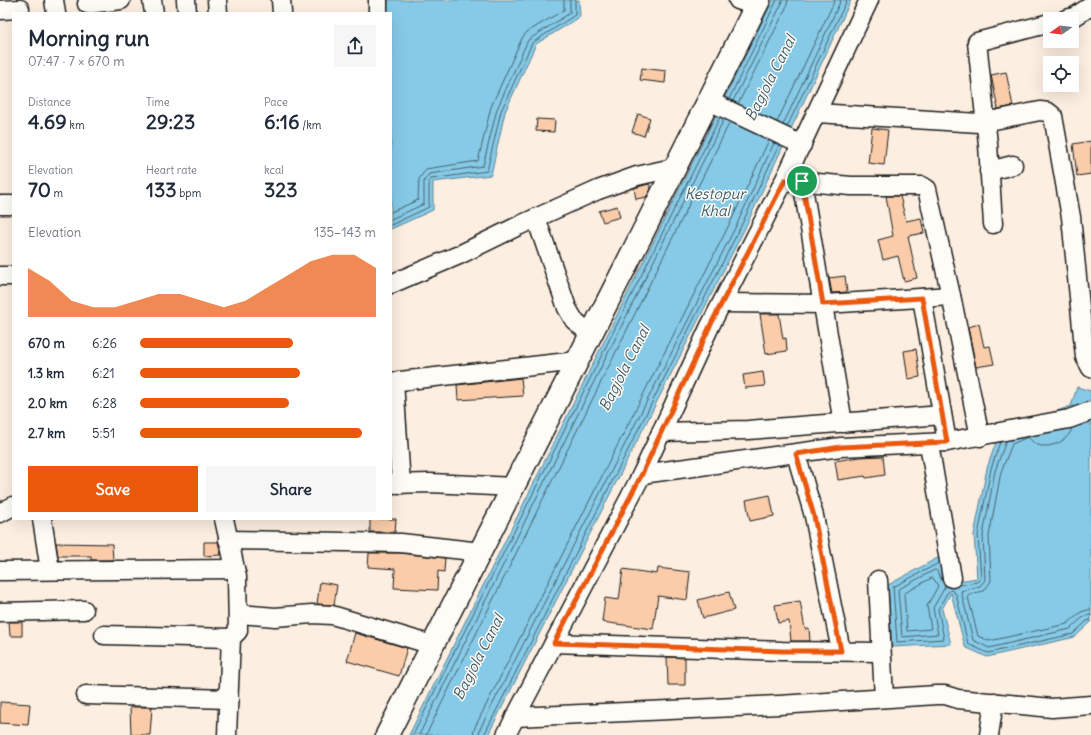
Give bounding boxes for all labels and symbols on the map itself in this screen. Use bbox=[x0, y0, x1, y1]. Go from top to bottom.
north arrow bbox=[1043, 12, 1079, 48]
water label: Bagjola Canal bbox=[740, 30, 801, 124]
pin bbox=[785, 164, 819, 198]
water label: Kestopur Khal bbox=[685, 184, 747, 220]
water label: Bagjola Canal bbox=[594, 320, 655, 414]
water label: Bagjola Canal bbox=[448, 609, 509, 703]

